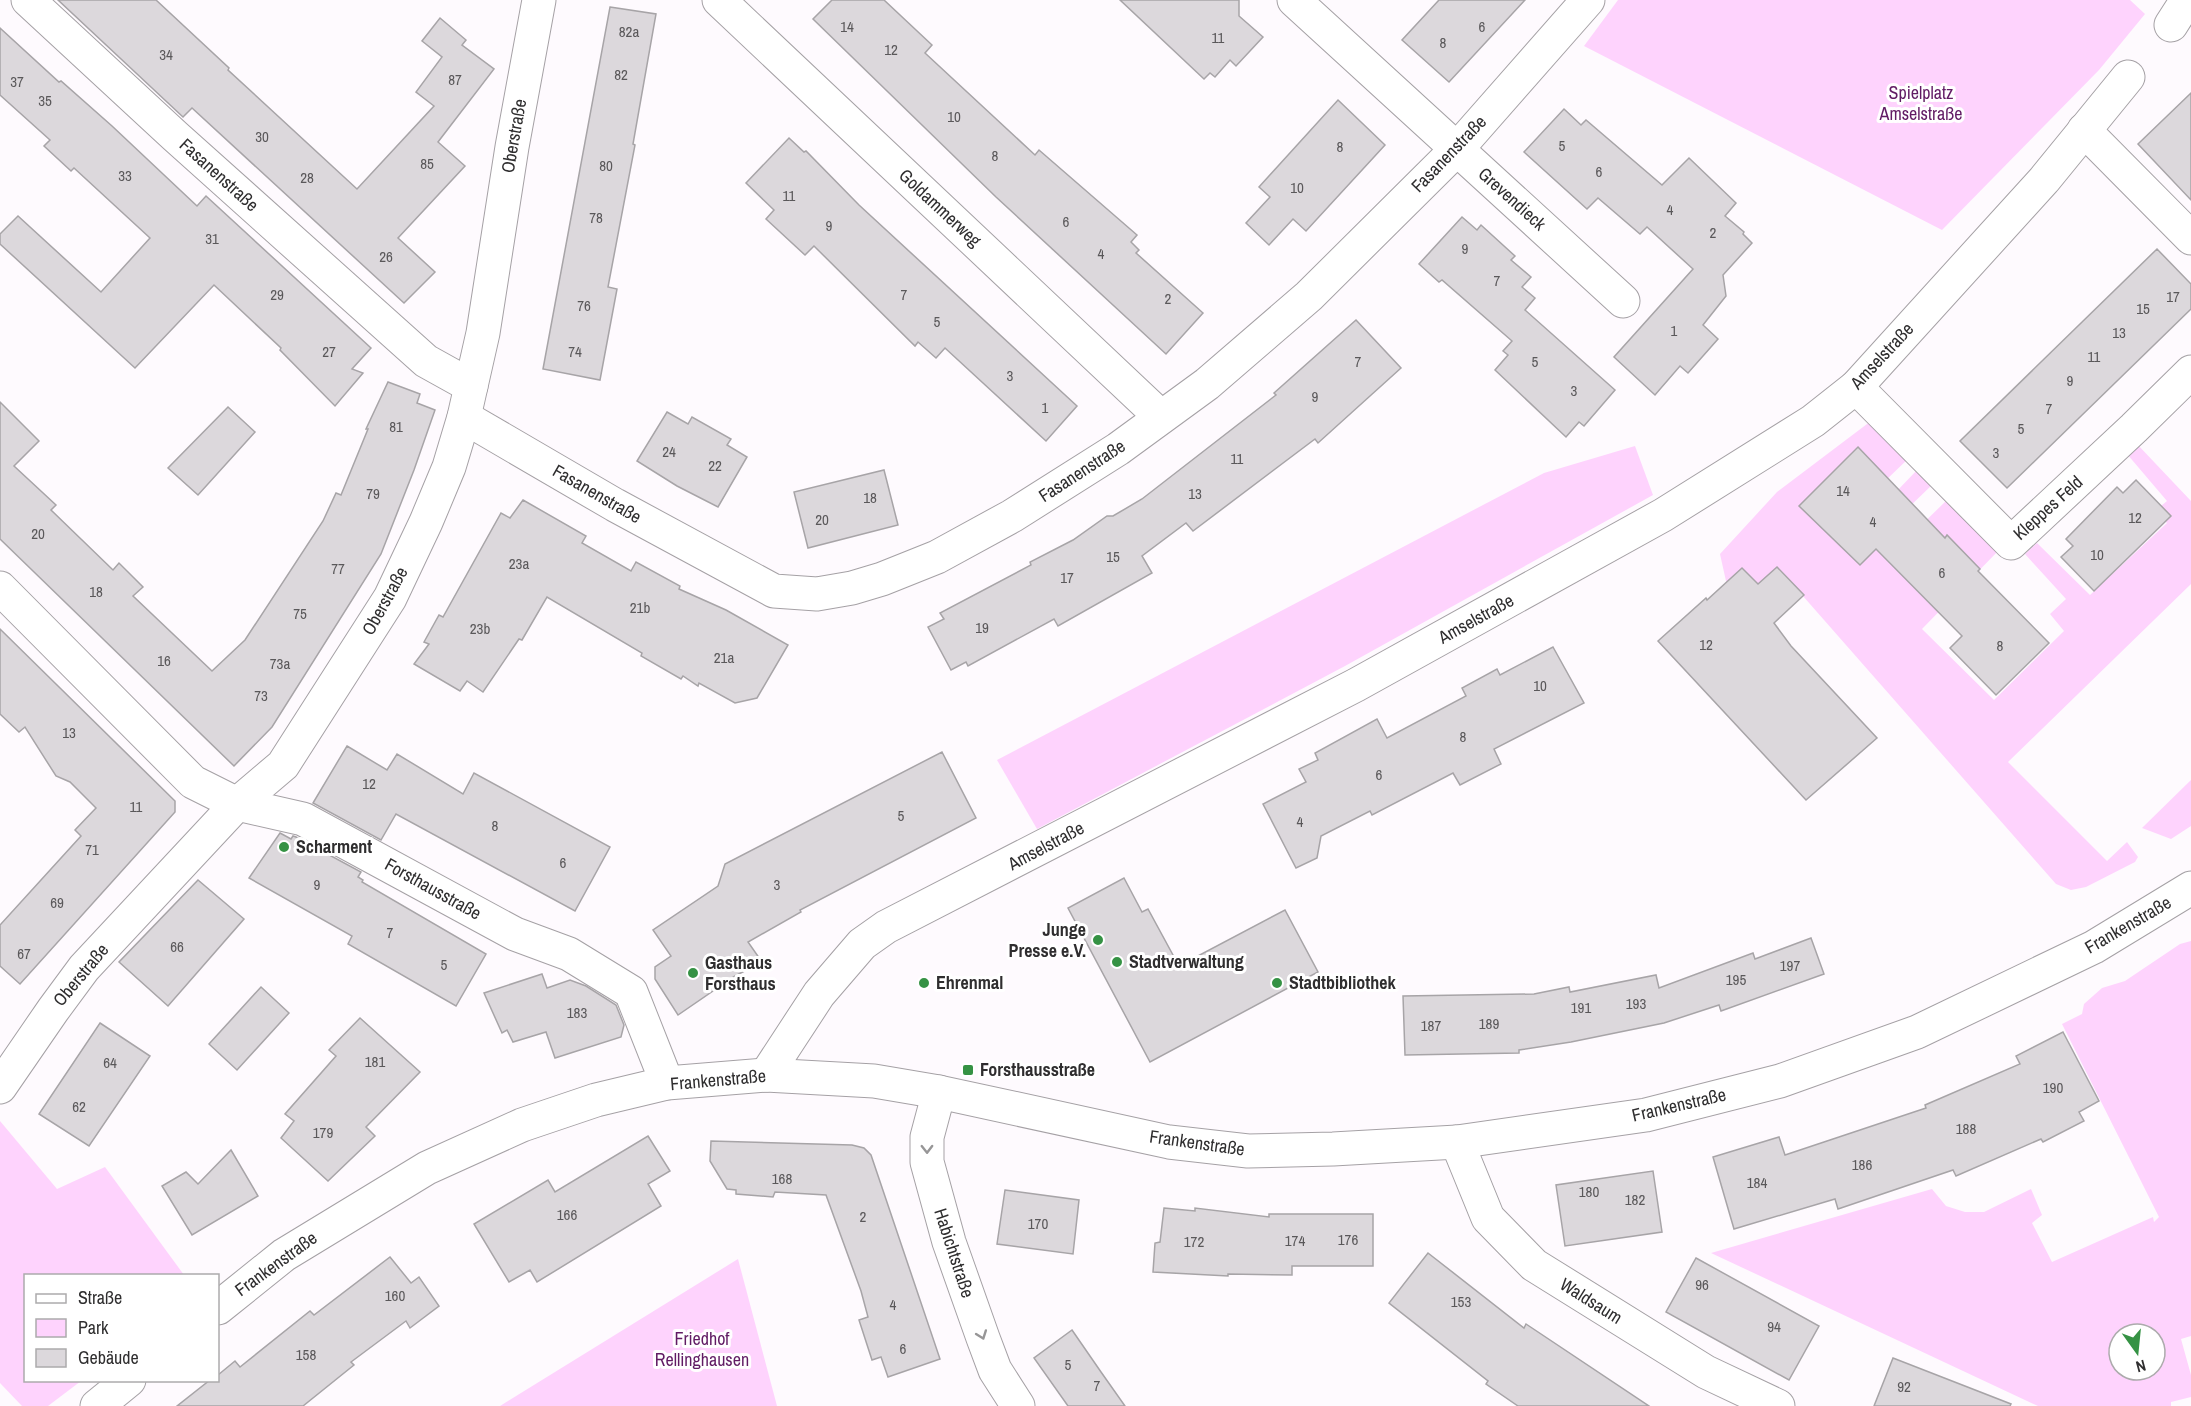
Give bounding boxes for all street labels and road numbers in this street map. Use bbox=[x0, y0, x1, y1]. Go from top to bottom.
street label: Oberstraße bbox=[495, 97, 532, 175]
street label: Fasanenstraße bbox=[1405, 110, 1492, 198]
street label: Fasanenstraße bbox=[174, 132, 264, 217]
street label: Grevendieck bbox=[1473, 161, 1552, 236]
street label: Goldammerweg bbox=[894, 163, 988, 253]
street label: Amselstraße bbox=[1844, 317, 1919, 395]
street label: Fasanenstraße bbox=[1034, 433, 1130, 508]
street label: Fasanenstraße bbox=[548, 458, 646, 529]
street label: Kleppes Feld bbox=[2008, 470, 2088, 546]
street label: Oberstraße bbox=[356, 562, 414, 639]
street label: Amselstraße bbox=[1433, 588, 1518, 650]
street label: Amselstraße bbox=[1002, 815, 1088, 877]
street label: Forsthausstraße bbox=[380, 852, 486, 925]
street label: Frankenstraße bbox=[2080, 890, 2176, 959]
street label: Oberstraße bbox=[47, 938, 114, 1011]
street label: Frankenstraße bbox=[669, 1063, 767, 1096]
street label: Frankenstraße bbox=[1629, 1082, 1728, 1127]
street label: Frankenstraße bbox=[1148, 1123, 1246, 1162]
street label: Habichtstraße bbox=[928, 1205, 981, 1301]
street label: Frankenstraße bbox=[230, 1225, 322, 1302]
street label: Waldsaum bbox=[1555, 1272, 1627, 1330]

